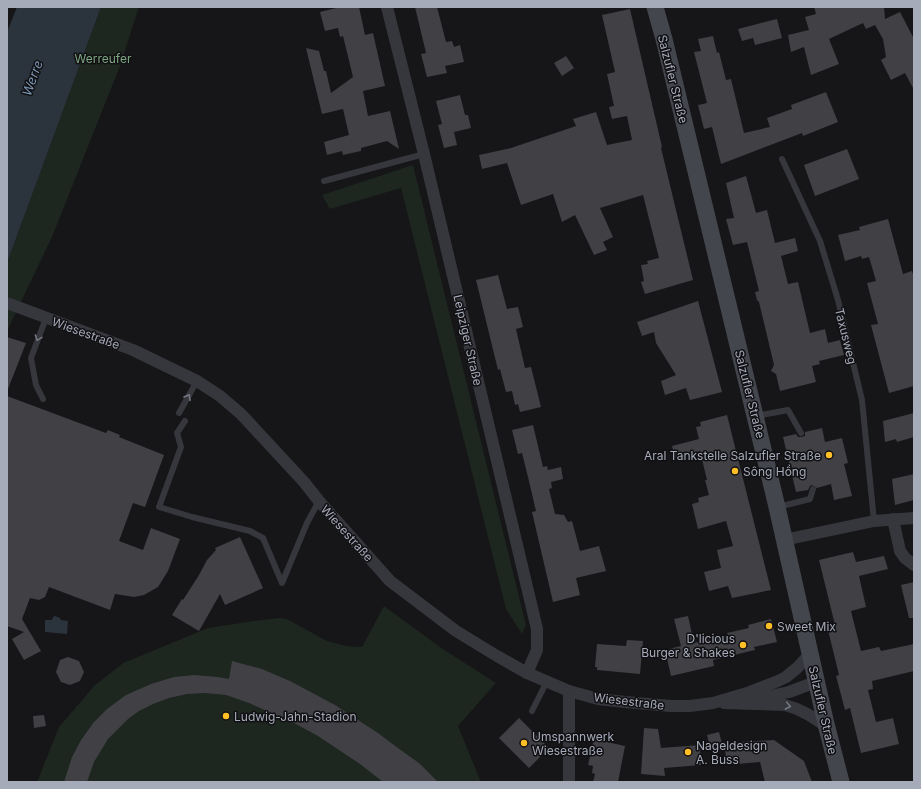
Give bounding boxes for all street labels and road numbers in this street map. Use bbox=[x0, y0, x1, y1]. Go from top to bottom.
street label: Salzufler Straße bbox=[655, 33, 691, 125]
street label: Leipziger Straße bbox=[450, 293, 486, 387]
street label: Taxusweg bbox=[832, 306, 860, 366]
street label: Wiesestraße bbox=[50, 314, 122, 352]
street label: Salzufler Straße bbox=[732, 348, 768, 440]
street label: Wiesestraße bbox=[318, 502, 376, 564]
street label: Salzufler Straße bbox=[806, 664, 840, 756]
street label: Wiesestraße bbox=[593, 689, 665, 713]

